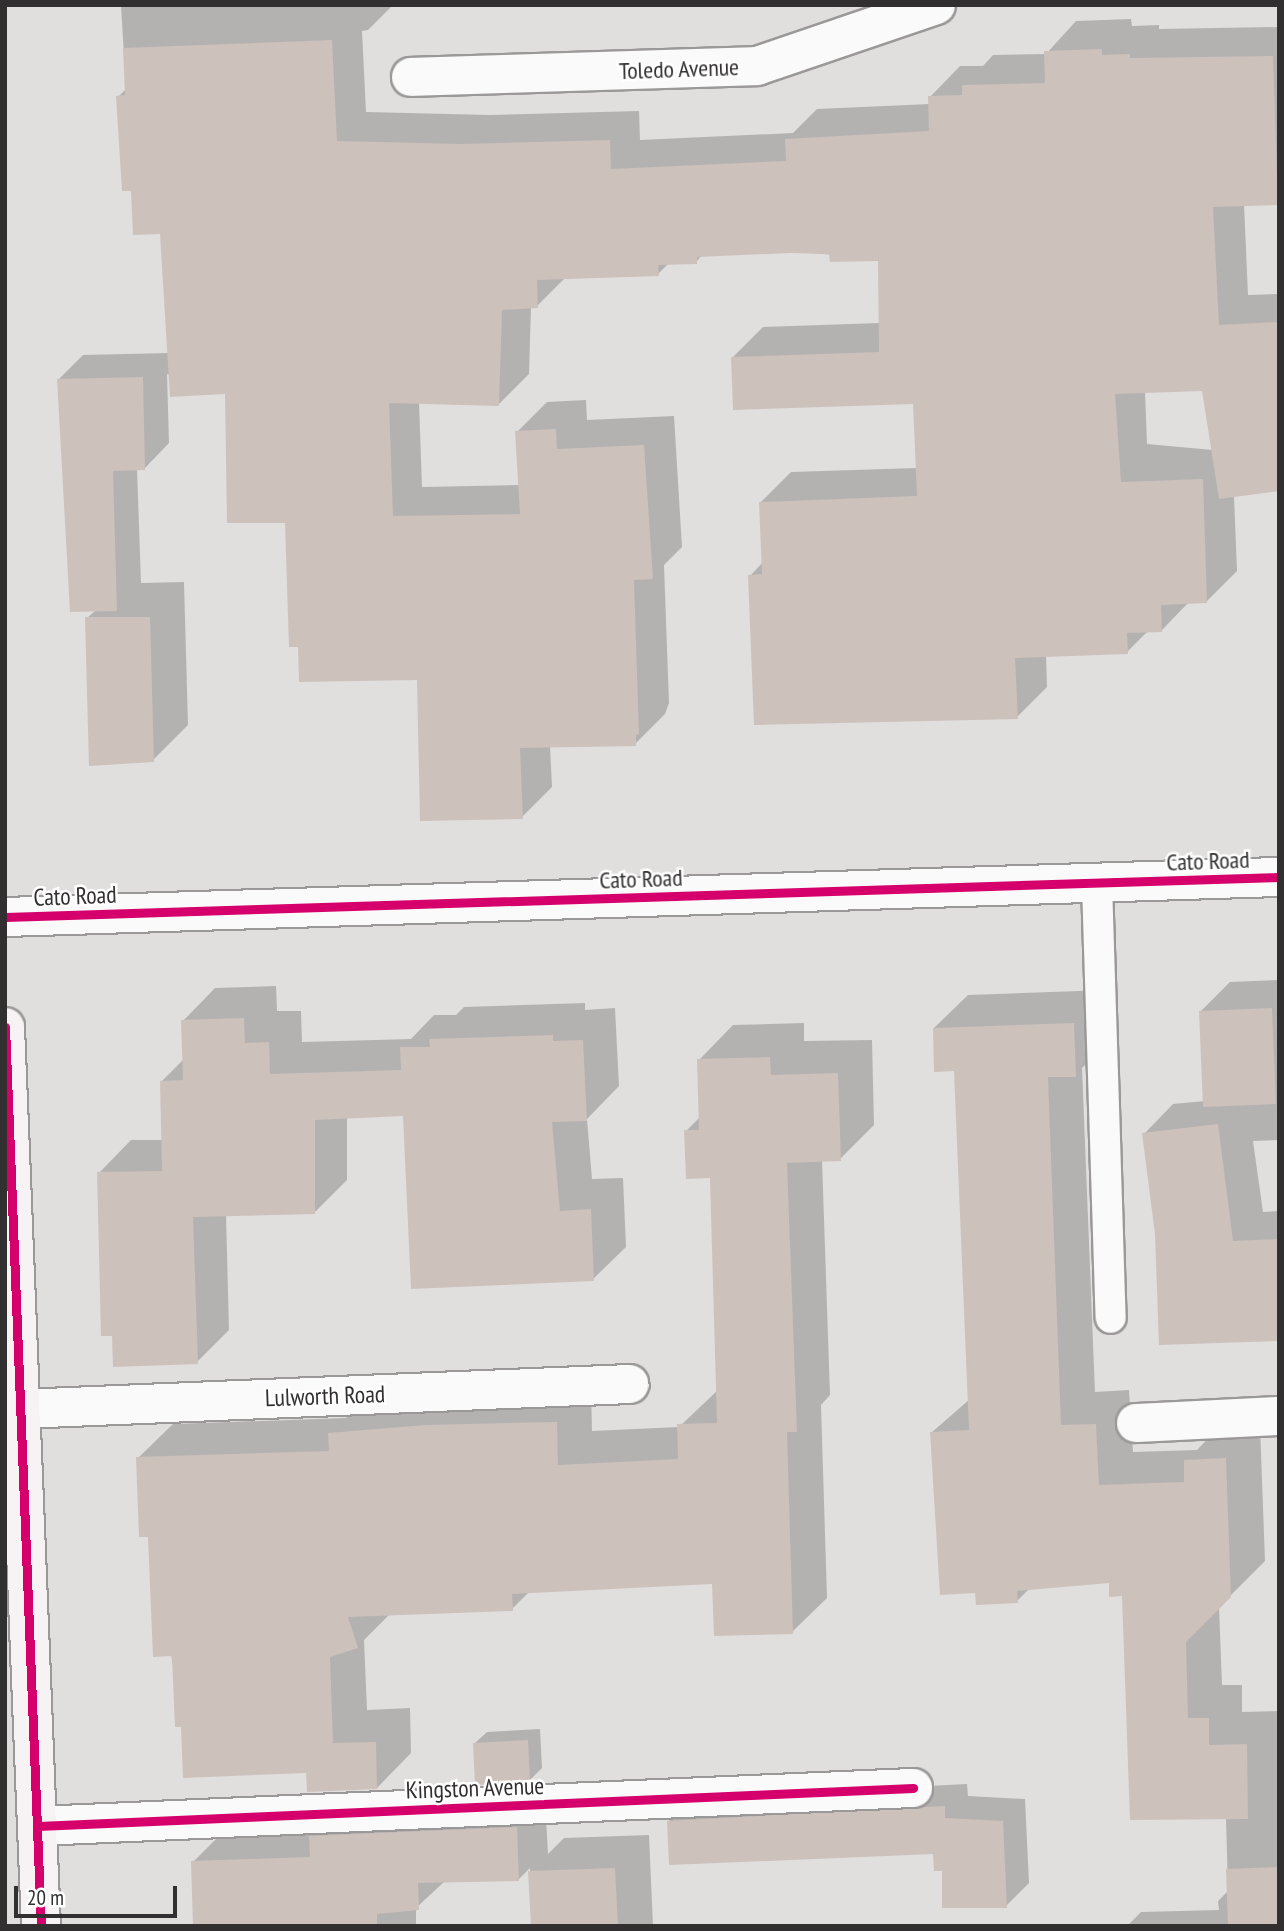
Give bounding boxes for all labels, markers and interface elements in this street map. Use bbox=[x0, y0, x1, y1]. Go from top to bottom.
street label: Toledo Avenue bbox=[618, 53, 740, 85]
street label: Cato Road bbox=[1166, 845, 1250, 877]
street label: Cato Road bbox=[599, 863, 683, 895]
street label: Cato Road bbox=[33, 880, 117, 912]
street label: Lulworth Road bbox=[264, 1380, 386, 1412]
street label: Kingston Avenue bbox=[405, 1771, 545, 1805]
scale bar bbox=[18, 1871, 180, 1915]
text: 20 m bbox=[27, 1884, 64, 1911]

